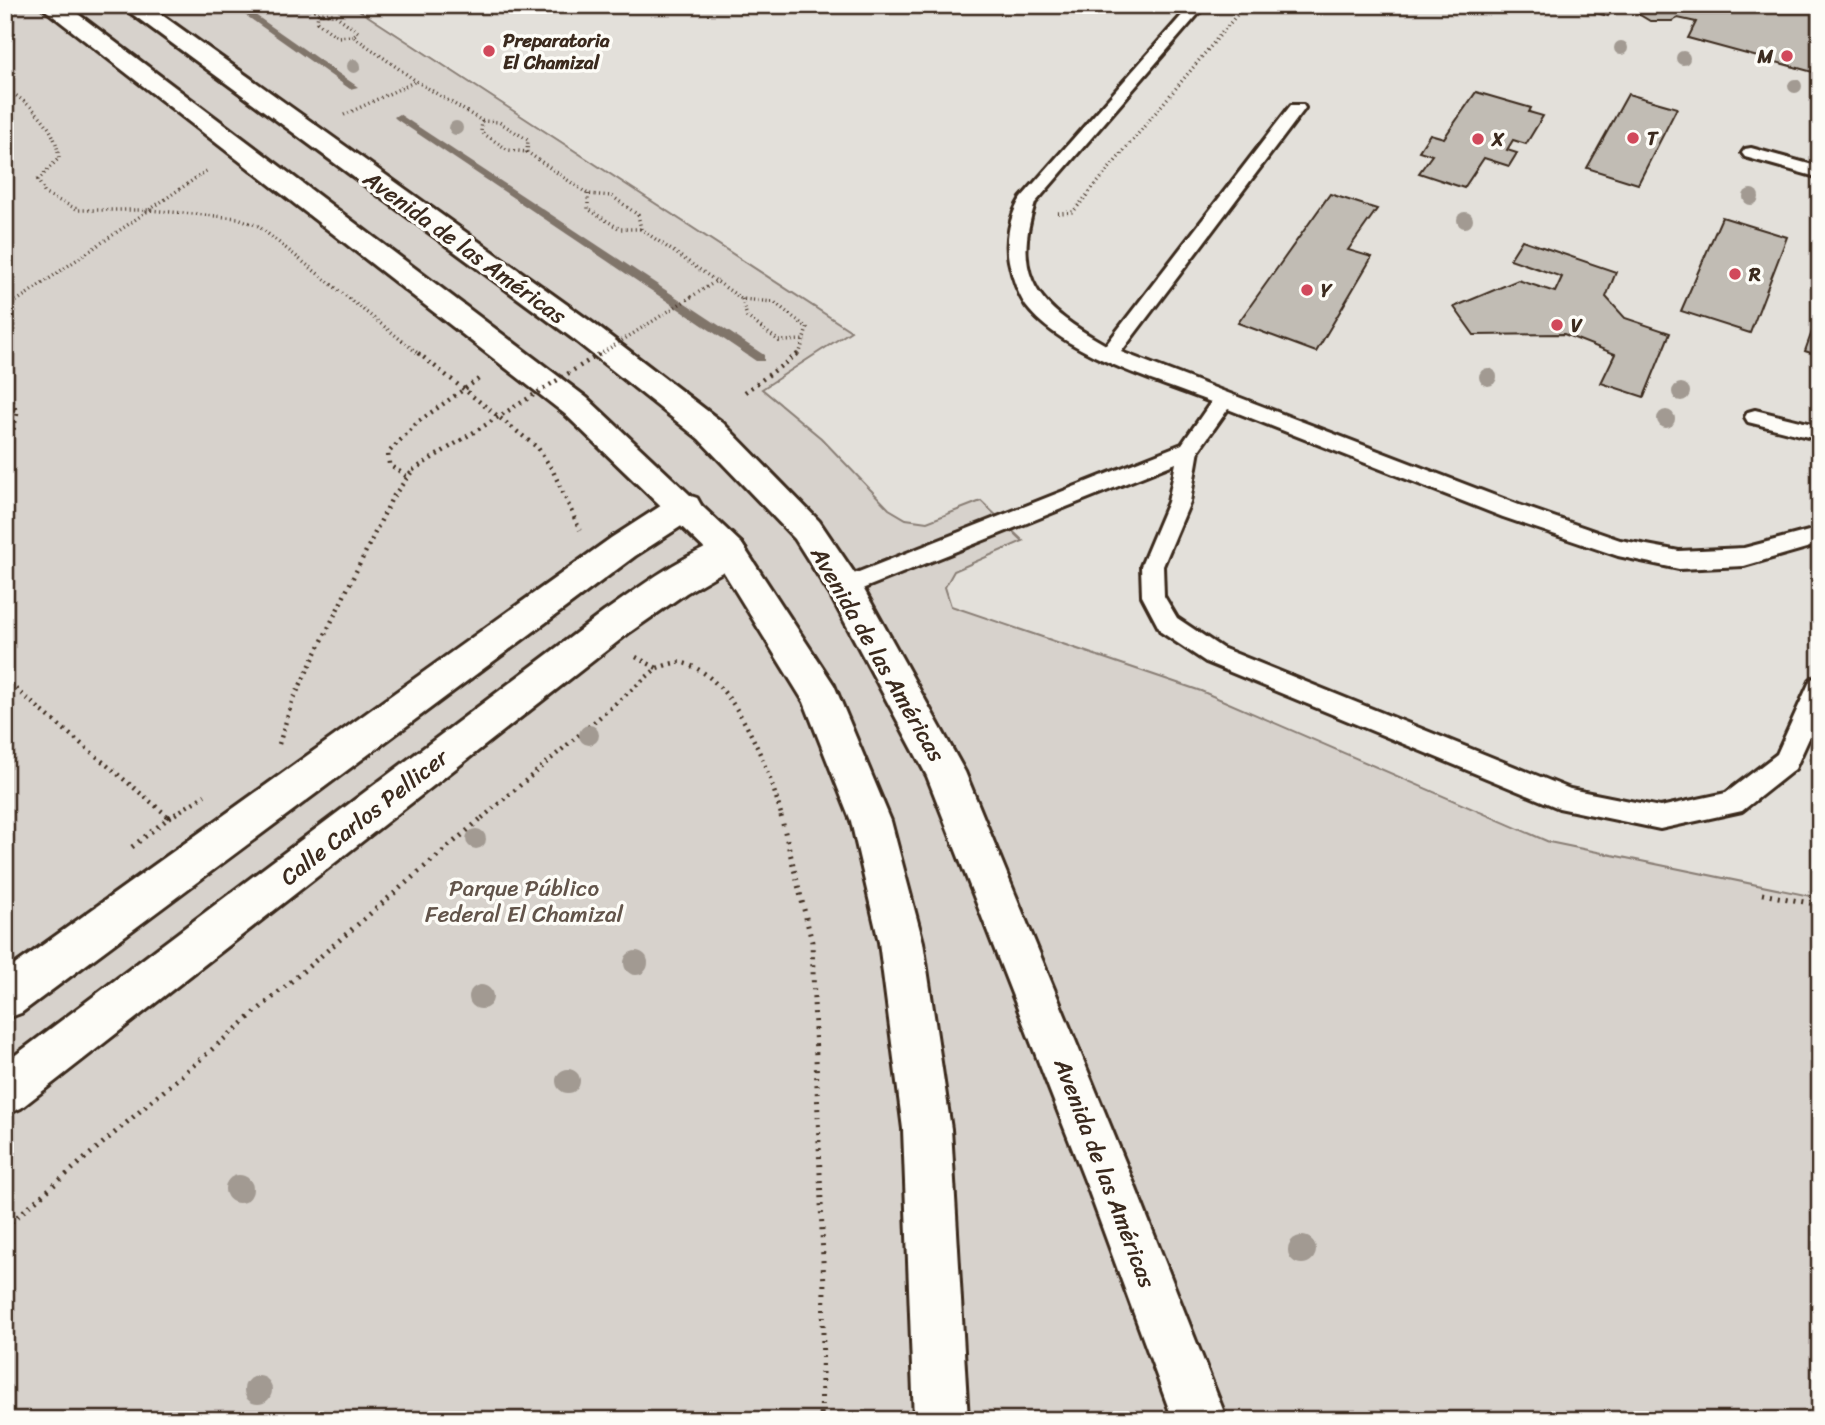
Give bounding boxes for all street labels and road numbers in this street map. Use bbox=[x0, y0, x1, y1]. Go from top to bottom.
street label: Avenida de las Américas bbox=[353, 159, 576, 336]
street label: Avenida de las Américas bbox=[798, 538, 956, 770]
street label: Calle Carlos Pellicer bbox=[271, 737, 459, 897]
street label: Avenida de las Américas bbox=[1041, 1051, 1167, 1295]

